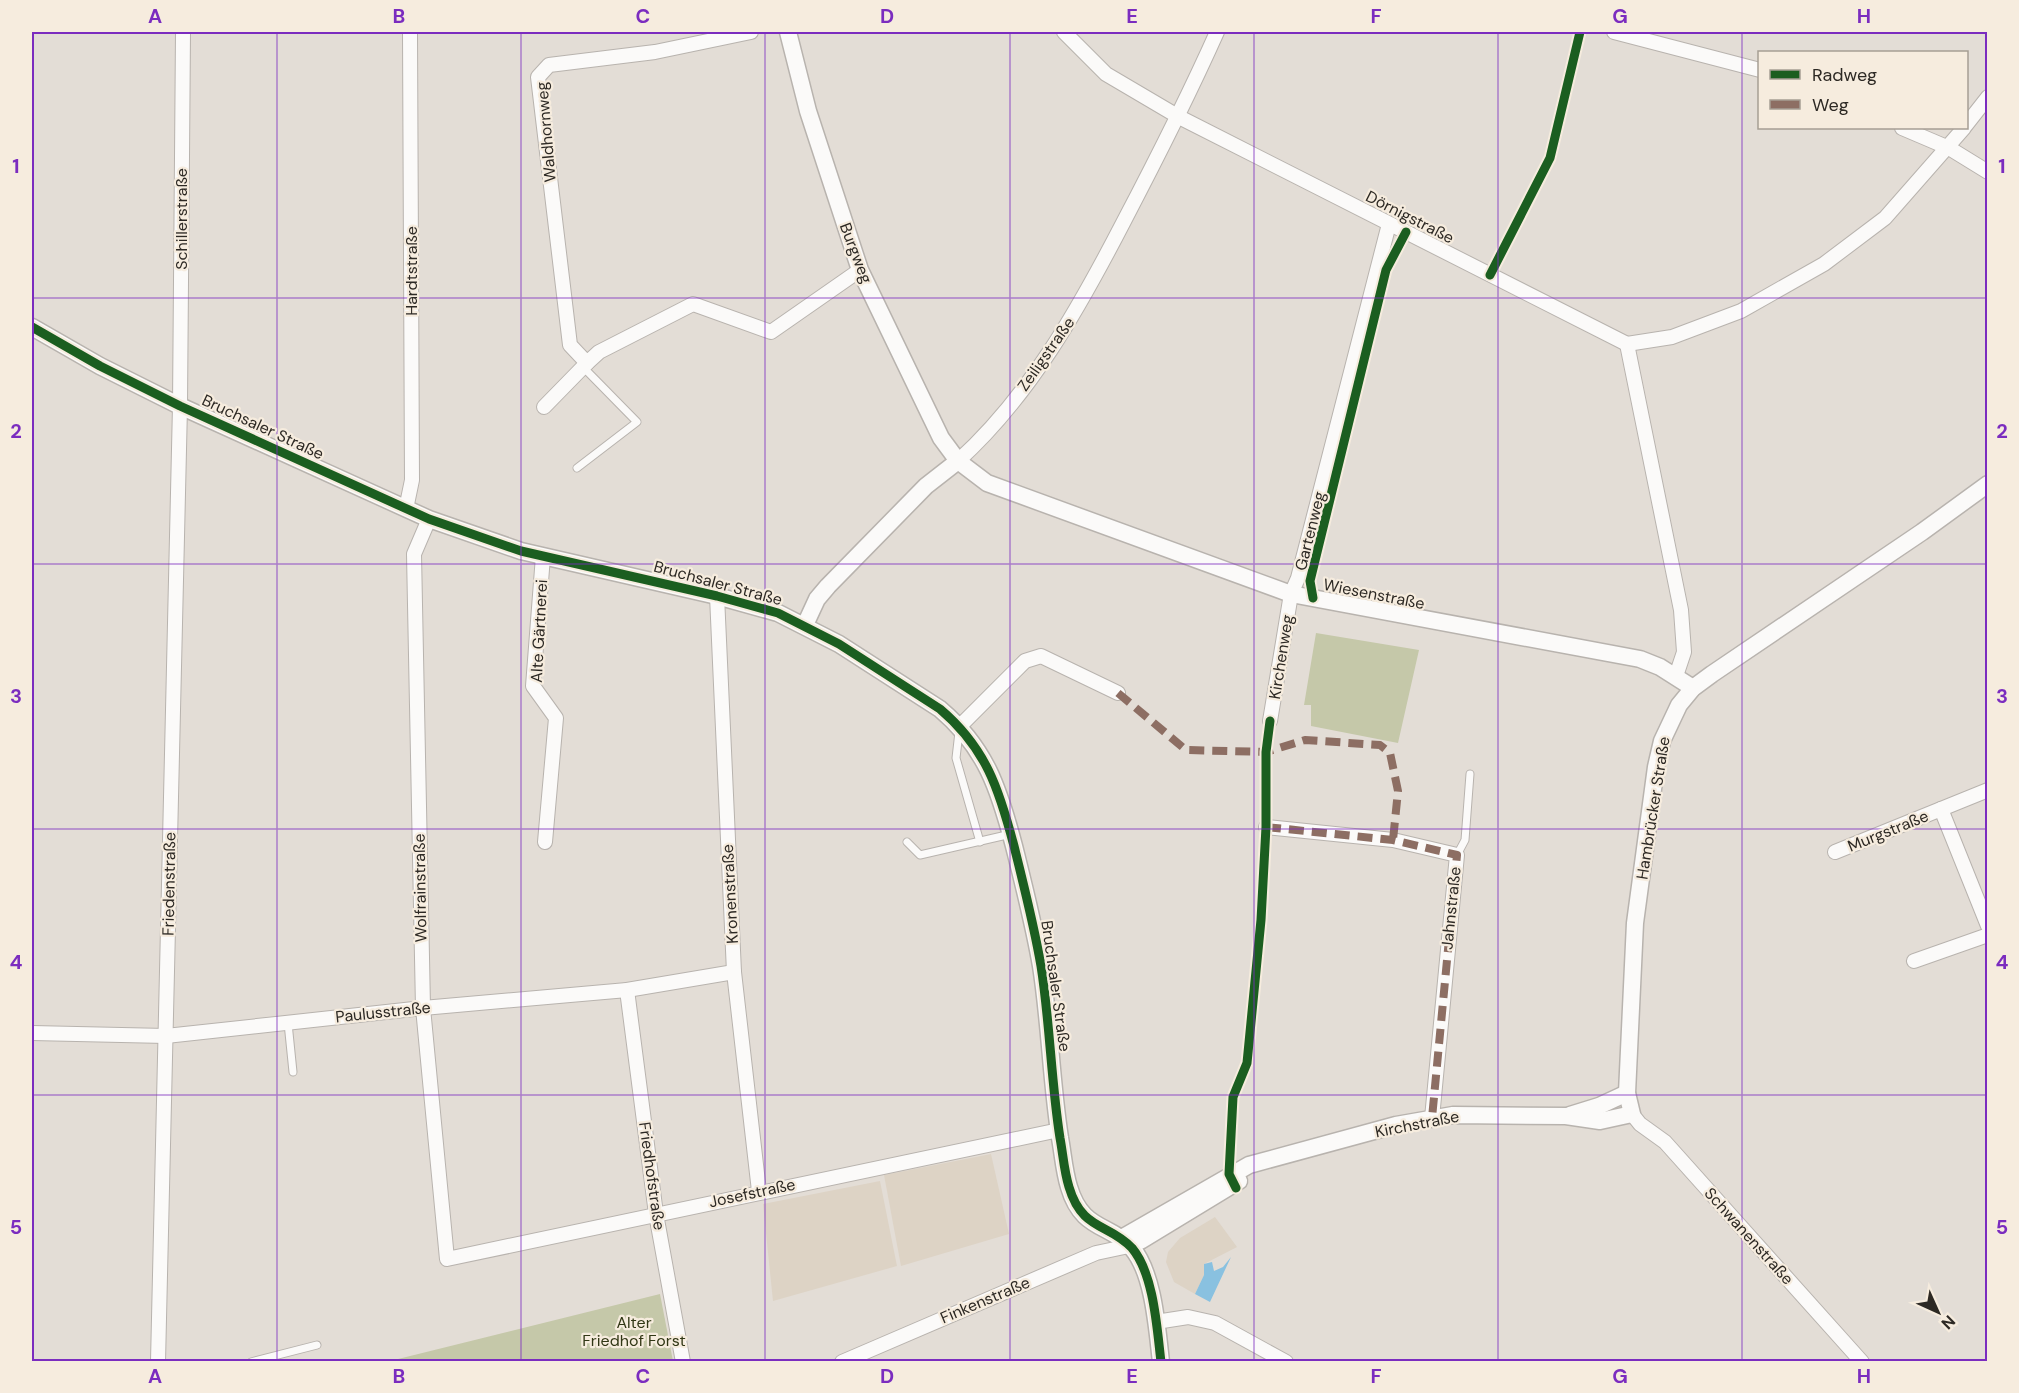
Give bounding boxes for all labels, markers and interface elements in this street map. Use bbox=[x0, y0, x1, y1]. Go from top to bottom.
text: A bbox=[148, 3, 162, 29]
text: B bbox=[393, 3, 405, 29]
text: C bbox=[636, 3, 650, 29]
text: D bbox=[880, 3, 894, 29]
text: E bbox=[1126, 3, 1138, 29]
text: F bbox=[1370, 3, 1382, 29]
text: G bbox=[1612, 3, 1628, 29]
text: H bbox=[1857, 3, 1871, 29]
legend bbox=[1758, 51, 1968, 129]
text: Radweg bbox=[1812, 63, 1877, 87]
street label: Waldhornweg bbox=[531, 81, 561, 183]
text: Weg bbox=[1812, 93, 1849, 117]
text: 1 bbox=[12, 153, 20, 179]
text: 1 bbox=[1998, 153, 2006, 179]
street label: Schillerstraße bbox=[171, 168, 192, 270]
street label: Dörnigstraße bbox=[1362, 186, 1458, 248]
street label: Burgweg bbox=[835, 220, 877, 286]
street label: Hardtstraße bbox=[401, 226, 422, 316]
street label: Zeiligstraße bbox=[1013, 313, 1079, 395]
street label: Bruchsaler Straße bbox=[199, 390, 327, 464]
text: 2 bbox=[10, 418, 22, 444]
text: 2 bbox=[1996, 418, 2008, 444]
street label: Gartenweg bbox=[1290, 489, 1330, 573]
street label: Bruchsaler Straße bbox=[651, 556, 785, 610]
street label: Wiesenstraße bbox=[1322, 574, 1426, 614]
street label: Alte Gärtnerei bbox=[526, 579, 552, 683]
street label: Kirchenweg bbox=[1264, 613, 1298, 701]
text: 3 bbox=[10, 683, 22, 709]
text: 3 bbox=[1996, 683, 2008, 709]
street label: Hambrücker Straße bbox=[1631, 735, 1675, 881]
street label: Murgstraße bbox=[1845, 805, 1931, 857]
street label: Friedenstraße bbox=[158, 832, 180, 936]
street label: Wolfrainstraße bbox=[409, 833, 431, 943]
street label: Kronenstraße bbox=[717, 844, 743, 944]
street label: Jahnstraße bbox=[1436, 866, 1466, 950]
street label: Bruchsaler Straße bbox=[1036, 919, 1076, 1053]
text: 4 bbox=[10, 949, 23, 975]
text: 4 bbox=[1996, 949, 2009, 975]
street label: Paulusstraße bbox=[334, 997, 432, 1027]
street label: Kirchstraße bbox=[1373, 1106, 1461, 1142]
street label: Friedhofstraße bbox=[634, 1120, 670, 1232]
street label: Josefstraße bbox=[707, 1174, 797, 1212]
street label: Schwanenstraße bbox=[1700, 1183, 1798, 1289]
text: 5 bbox=[10, 1214, 22, 1240]
text: 5 bbox=[1996, 1214, 2008, 1240]
street label: Finkenstraße bbox=[937, 1272, 1033, 1328]
north arrow bbox=[1908, 1282, 1968, 1342]
text: N bbox=[1937, 1311, 1960, 1334]
park label: Alter Friedhof Forst bbox=[582, 1312, 686, 1351]
text: A bbox=[148, 1363, 162, 1389]
text: B bbox=[393, 1363, 405, 1389]
text: C bbox=[636, 1363, 650, 1389]
text: D bbox=[880, 1363, 894, 1389]
text: E bbox=[1126, 1363, 1138, 1389]
text: F bbox=[1370, 1363, 1382, 1389]
text: G bbox=[1612, 1363, 1628, 1389]
text: H bbox=[1857, 1363, 1871, 1389]

